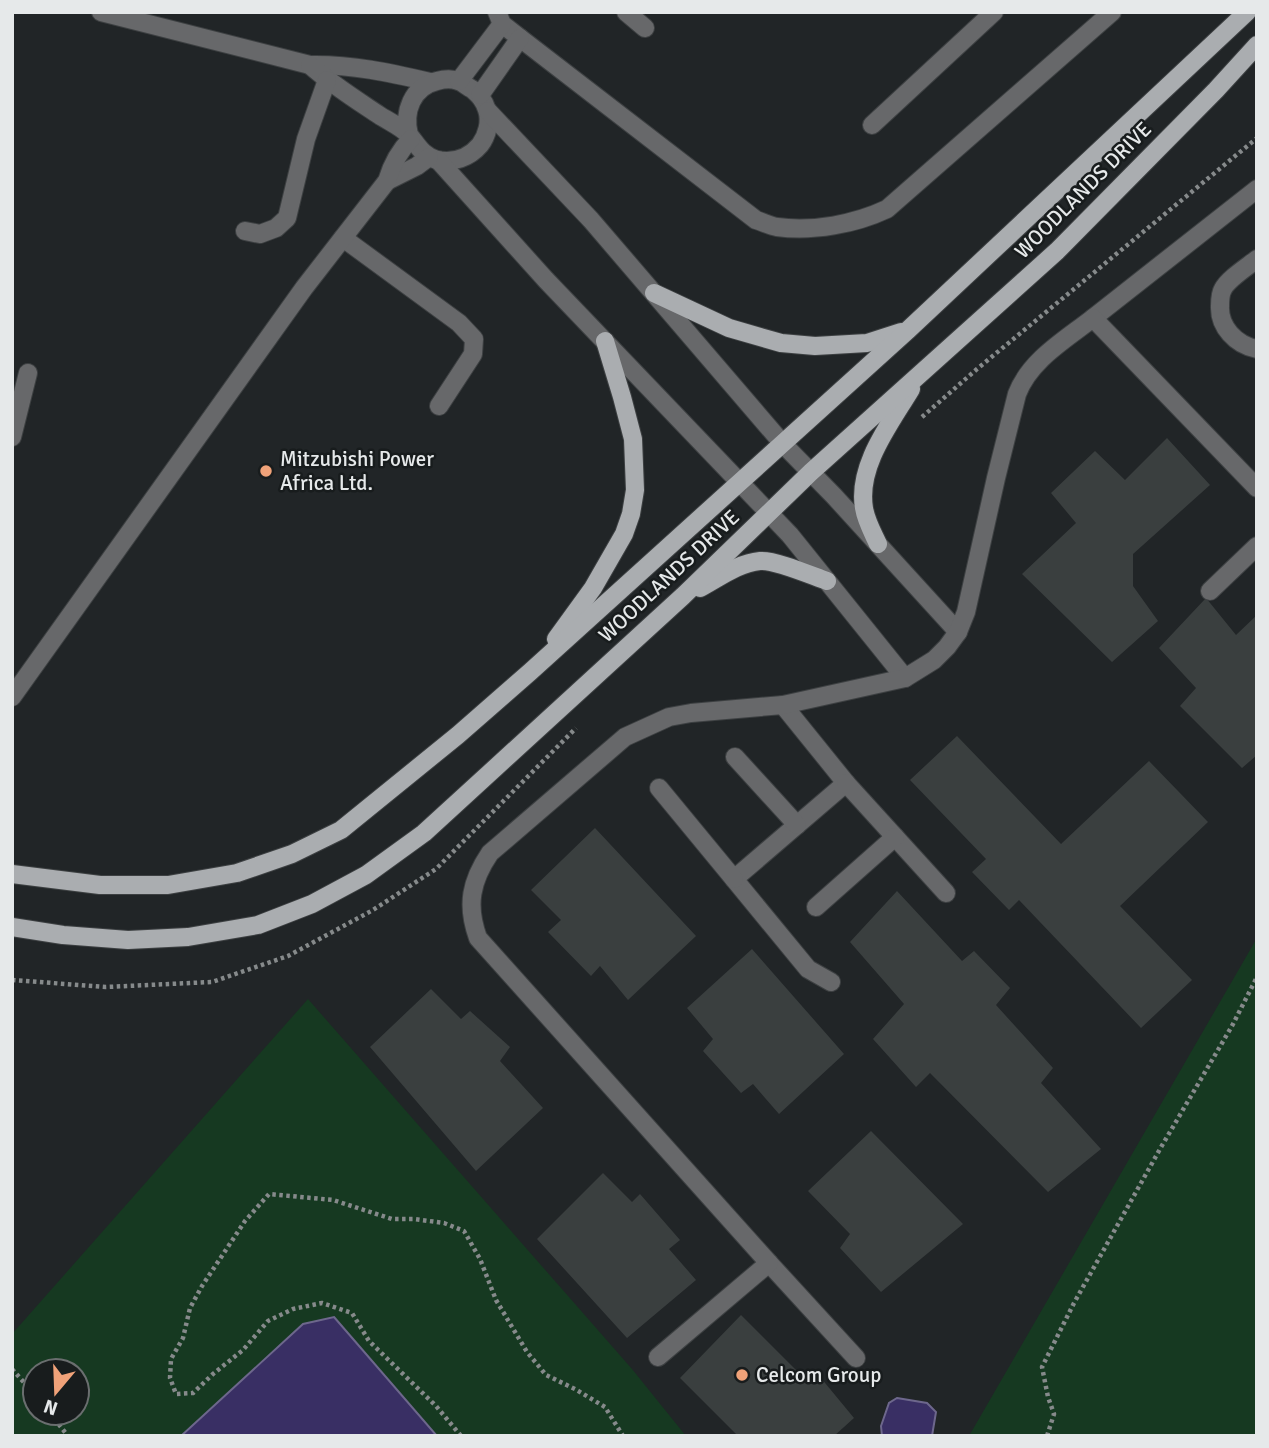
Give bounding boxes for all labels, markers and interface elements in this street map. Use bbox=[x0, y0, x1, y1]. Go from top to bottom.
street label: WOODLANDS DRIVE bbox=[1009, 116, 1157, 264]
place label: Mitzubishi Power Africa Ltd. bbox=[280, 446, 434, 496]
marker: Mitzubishi Power Africa Ltd. bbox=[258, 463, 274, 479]
street label: WOODLANDS DRIVE bbox=[593, 504, 745, 648]
north arrow bbox=[21, 1357, 91, 1427]
place label: Celcom Group bbox=[756, 1362, 881, 1388]
marker: Celcom Group bbox=[734, 1367, 750, 1383]
text: N bbox=[41, 1394, 61, 1421]

